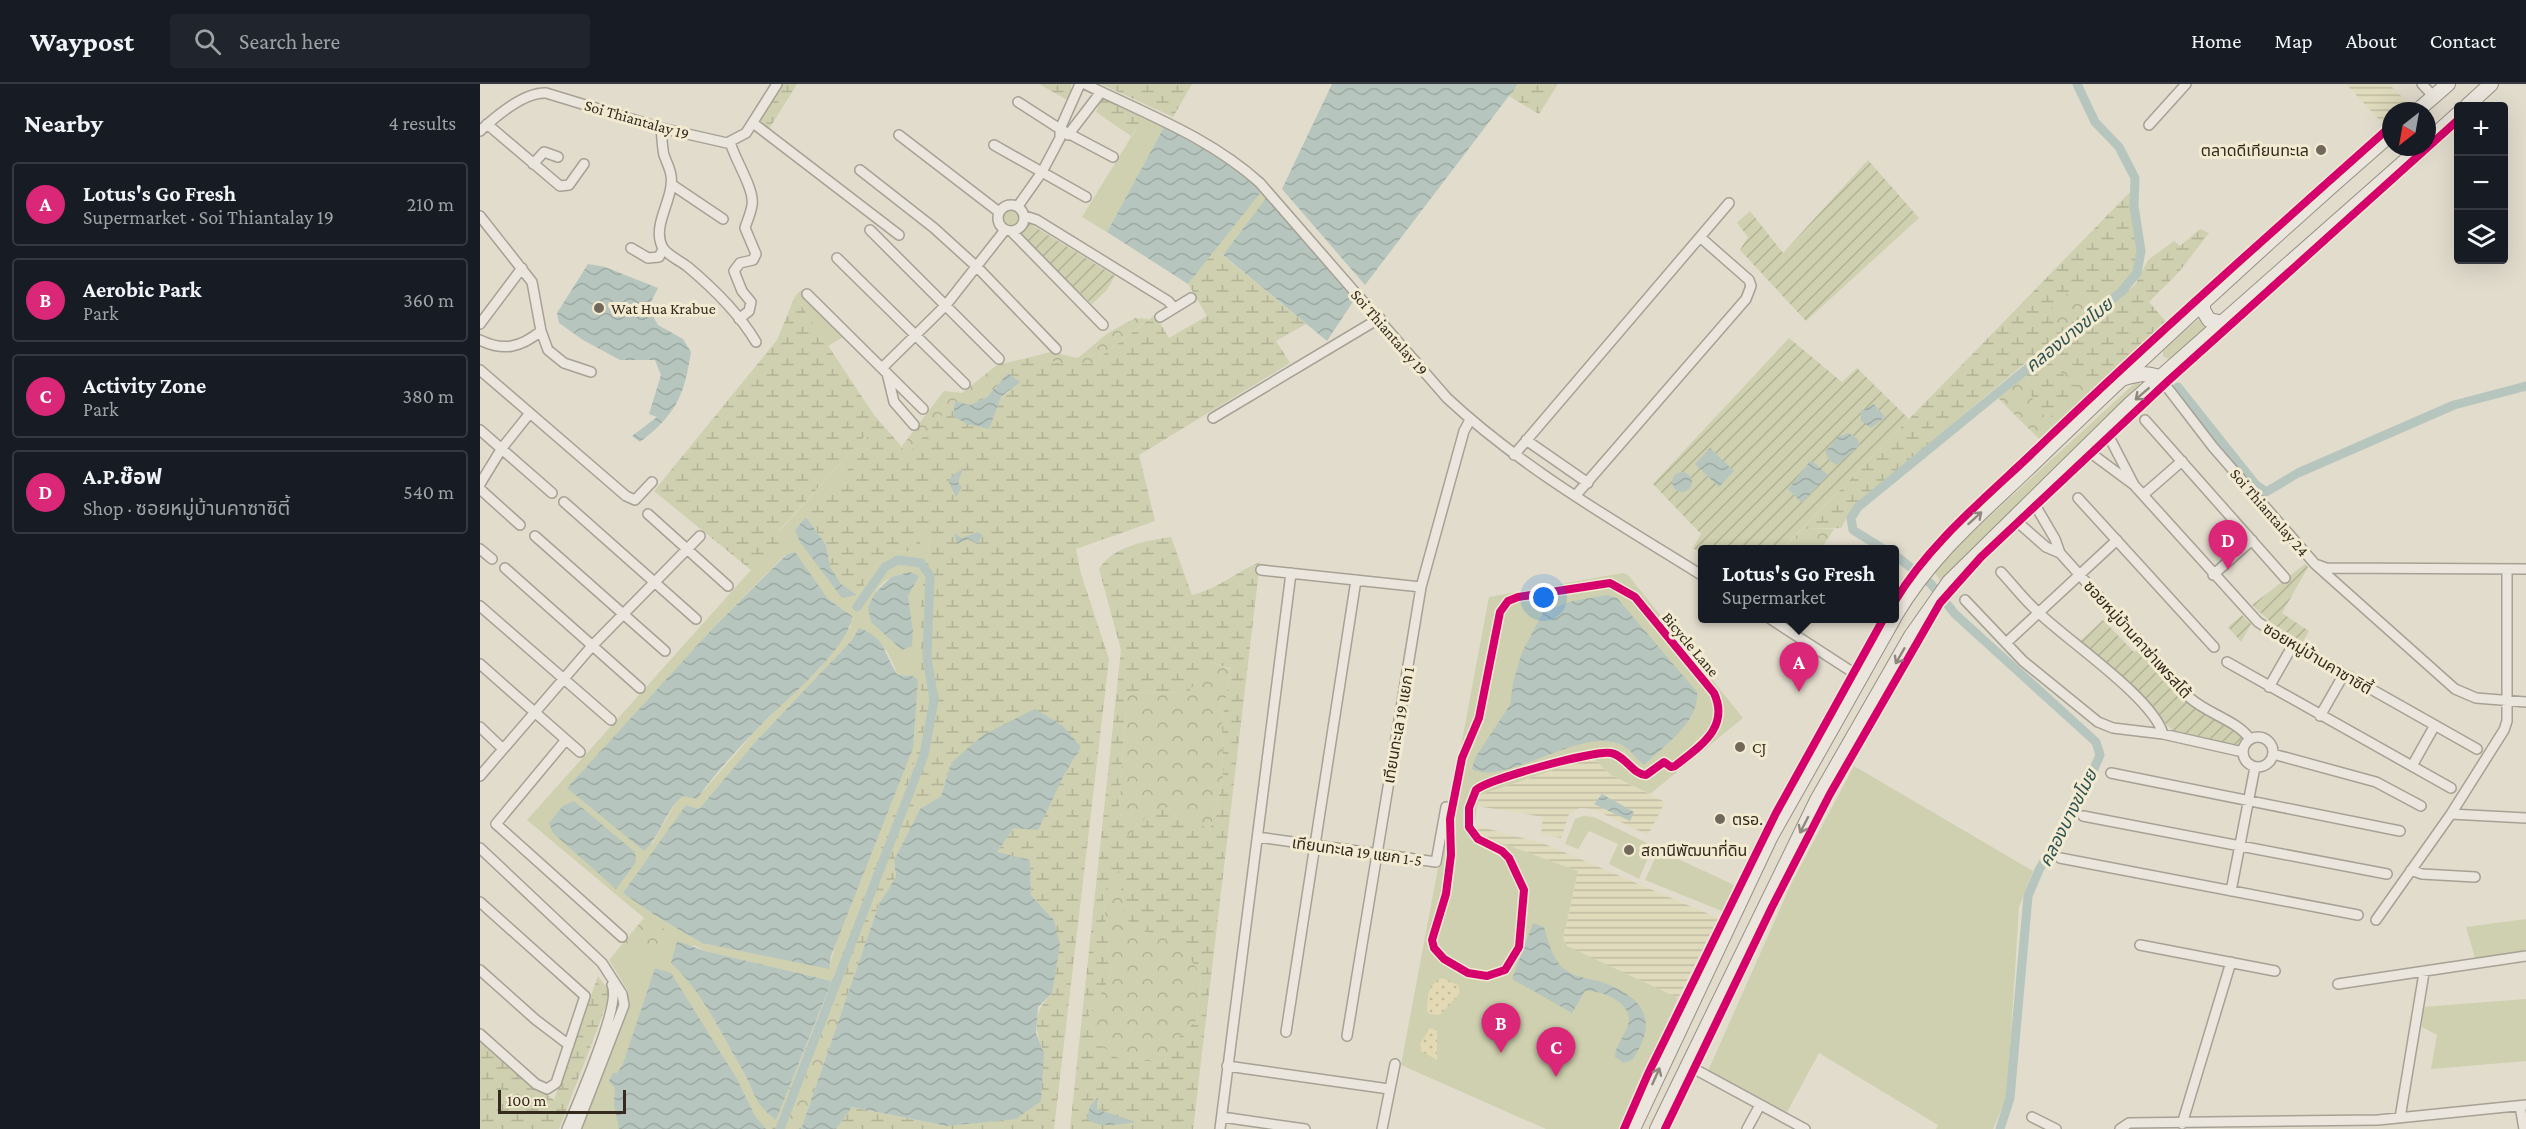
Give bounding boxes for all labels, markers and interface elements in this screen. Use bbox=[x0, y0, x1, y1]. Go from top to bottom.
search box bbox=[170, 14, 590, 68]
icon: search bbox=[191, 25, 224, 58]
text: Waypost bbox=[30, 26, 134, 57]
text: Search here bbox=[239, 29, 340, 54]
text: Home bbox=[2191, 29, 2241, 53]
text: Map bbox=[2274, 29, 2313, 53]
text: About bbox=[2346, 29, 2397, 53]
text: Contact bbox=[2430, 29, 2496, 53]
street label: Soi Thiantalay 19 bbox=[582, 96, 691, 144]
north arrow bbox=[2382, 102, 2436, 156]
map controls bbox=[2454, 102, 2508, 264]
button: + bbox=[2454, 102, 2508, 156]
text: Nearby bbox=[24, 109, 103, 138]
text: 4 results bbox=[389, 112, 456, 134]
place label: ตลาดดีเทียนทะเล bbox=[2201, 142, 2309, 159]
marker: ตลาดดีเทียนทะเล bbox=[2314, 143, 2328, 157]
button: − bbox=[2454, 156, 2508, 210]
text: Lotus's Go Fresh bbox=[83, 181, 236, 206]
text: A bbox=[40, 193, 51, 215]
text: 210 m bbox=[407, 193, 454, 215]
text: Supermarket · Soi Thiantalay 19 bbox=[83, 206, 334, 228]
button: layers bbox=[2454, 210, 2508, 264]
text: Aerobic Park bbox=[83, 277, 202, 302]
street label: Soi Thiantalay 19 bbox=[1347, 286, 1431, 379]
text: B bbox=[40, 289, 51, 311]
text: 360 m bbox=[403, 289, 454, 311]
water label: คลองบางขโมย bbox=[2021, 293, 2118, 376]
place label: Wat Hua Krabue bbox=[611, 300, 716, 317]
marker: Wat Hua Krabue bbox=[592, 301, 606, 315]
text: Park bbox=[83, 302, 119, 324]
text: Activity Zone bbox=[83, 373, 206, 398]
text: C bbox=[39, 385, 52, 407]
text: 380 m bbox=[403, 385, 454, 407]
one-way arrow bbox=[2134, 387, 2149, 401]
text: Park bbox=[83, 398, 119, 420]
text: A.P.ช๊อฟ bbox=[83, 464, 162, 489]
street label: Soi Thiantalay 24 bbox=[2226, 465, 2312, 560]
text: D bbox=[39, 481, 52, 503]
text: 540 m bbox=[403, 481, 454, 503]
text: Shop · ซอยหมู่บ้านคาซาซิตี้ bbox=[83, 497, 290, 519]
one-way arrow bbox=[1967, 511, 1982, 525]
pin: D bbox=[2208, 520, 2248, 570]
popup bbox=[1698, 545, 1899, 623]
text: Lotus's Go Fresh bbox=[1722, 561, 1875, 586]
street label: ซอยหมู่บ้านคาซ่าเพรสโต้ bbox=[2080, 577, 2195, 702]
your location bbox=[1529, 583, 1558, 612]
text: Supermarket bbox=[1722, 586, 1825, 608]
street label: Bicycle Lane bbox=[1658, 609, 1722, 681]
street label: ซอยหมู่บ้านคาซาซิตี้ bbox=[2260, 617, 2377, 698]
pin: A bbox=[1780, 642, 1818, 692]
one-way arrow bbox=[1894, 647, 1906, 664]
street label: เทียนทะเล 19 แยก 1 bbox=[1380, 665, 1417, 785]
place label: CJ bbox=[1752, 739, 1766, 757]
marker: CJ bbox=[1733, 740, 1747, 754]
water label: คลองบางขโมย bbox=[2035, 765, 2102, 870]
place label: ตรอ. bbox=[1732, 811, 1763, 828]
marker: ตรอ. bbox=[1713, 812, 1727, 826]
one-way arrow bbox=[1798, 816, 1809, 834]
street label: เทียนทะเล 19 แยก 1-5 bbox=[1291, 834, 1423, 869]
place label: สถานีพัฒนาที่ดิน bbox=[1641, 839, 1747, 859]
marker: สถานีพัฒนาที่ดิน bbox=[1622, 843, 1636, 857]
pin: B bbox=[1482, 1004, 1520, 1053]
pin: C bbox=[1536, 1028, 1576, 1077]
one-way arrow bbox=[1651, 1067, 1663, 1085]
scale bar bbox=[498, 1087, 626, 1114]
text: 100 m bbox=[507, 1092, 546, 1109]

